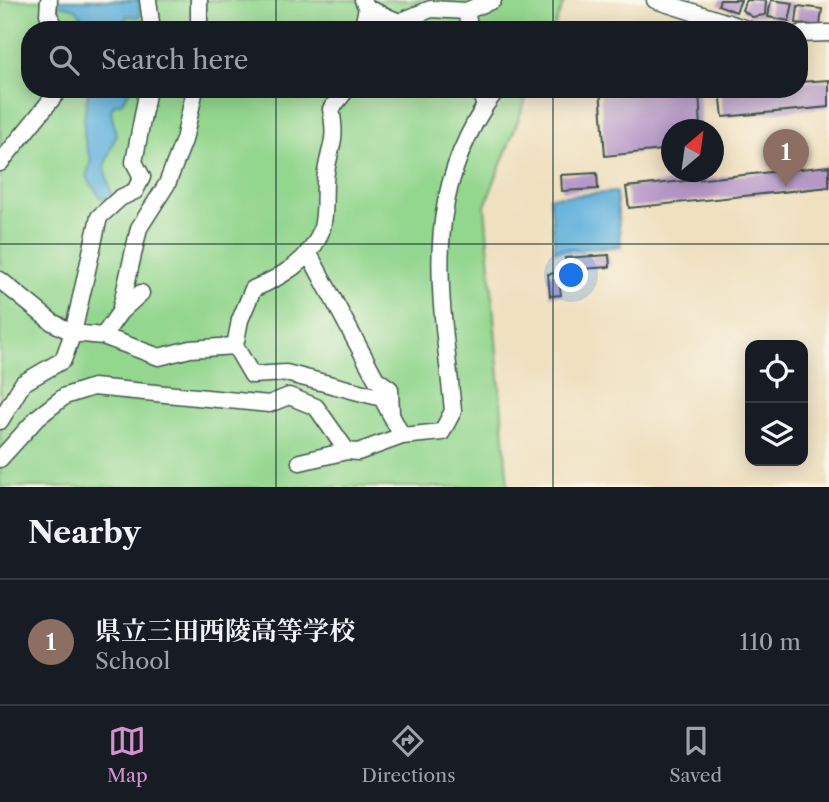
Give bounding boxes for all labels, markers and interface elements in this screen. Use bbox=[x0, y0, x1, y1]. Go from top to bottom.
search box bbox=[21, 21, 808, 98]
icon: search bbox=[45, 41, 83, 79]
text: Search here bbox=[101, 44, 248, 76]
north arrow bbox=[661, 119, 724, 182]
pin: 1 bbox=[763, 129, 809, 187]
your location bbox=[554, 258, 588, 292]
map controls bbox=[745, 340, 808, 466]
button: locate bbox=[745, 340, 808, 403]
button: layers bbox=[745, 403, 808, 466]
text: Nearby bbox=[28, 514, 141, 551]
text: 県立三田西陵高等学校 bbox=[95, 615, 355, 647]
text: 1 bbox=[46, 628, 56, 656]
text: 110 m bbox=[740, 628, 801, 656]
text: School bbox=[95, 647, 170, 675]
tab: Map bbox=[107, 722, 148, 787]
tab: Directions bbox=[362, 722, 455, 787]
tab: Saved bbox=[669, 722, 722, 787]

